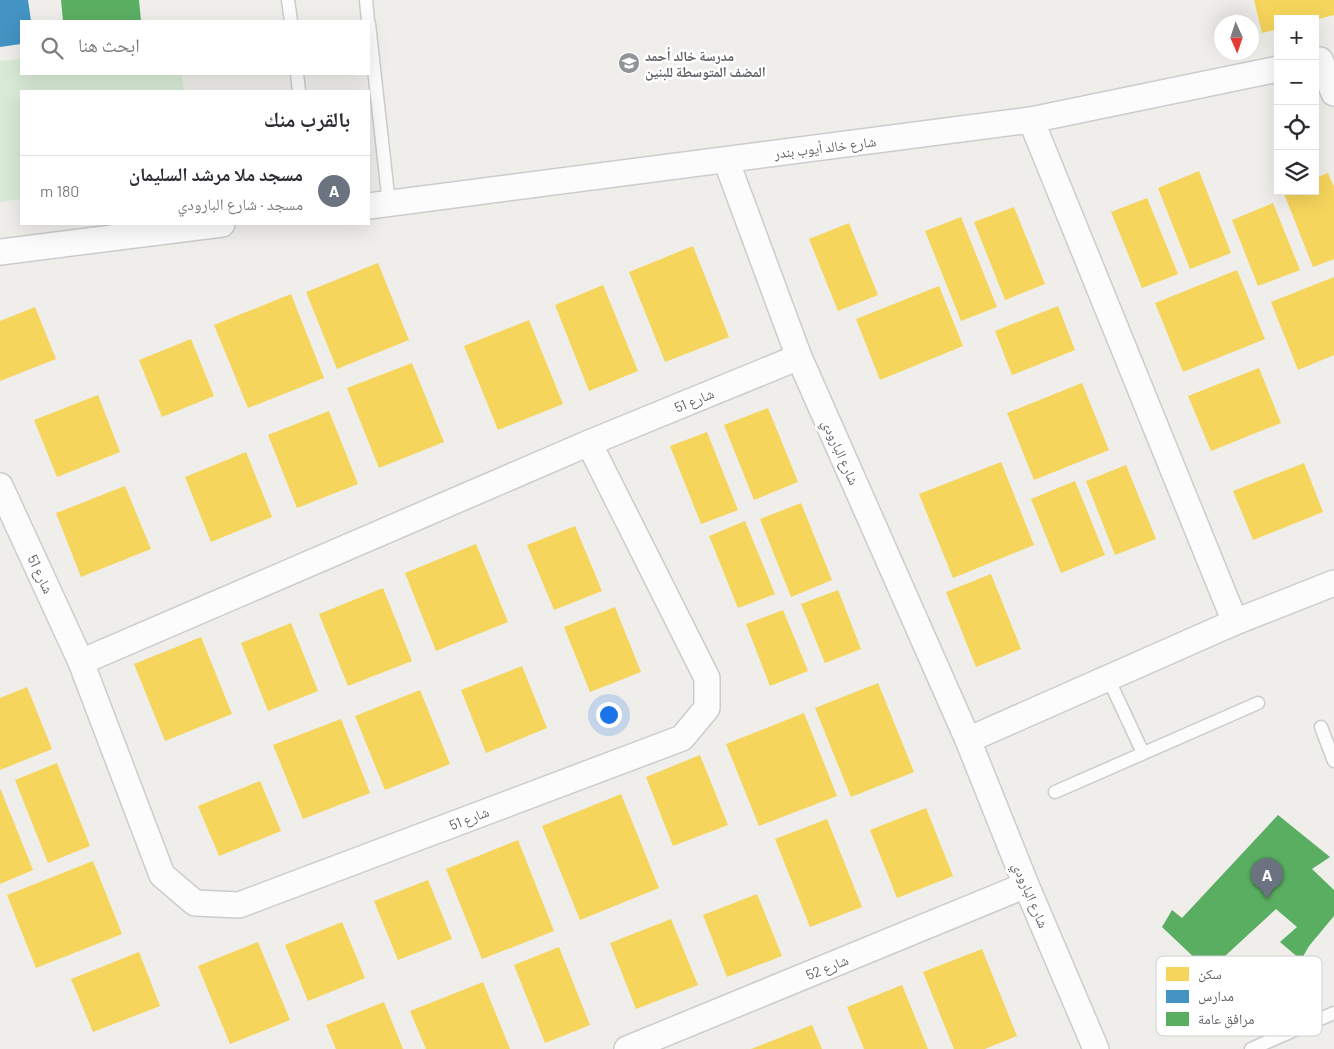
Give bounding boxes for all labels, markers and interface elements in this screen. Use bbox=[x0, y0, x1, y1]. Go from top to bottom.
north arrow bbox=[1214, 15, 1259, 60]
map controls bbox=[1274, 15, 1319, 195]
button: + bbox=[1274, 15, 1319, 60]
search box bbox=[20, 20, 370, 75]
text: ابحث هنا bbox=[78, 33, 140, 56]
icon: search bbox=[38, 34, 66, 62]
place label: مدرسة خالد أحمد المضف المتوسطة للبنين bbox=[645, 47, 766, 81]
school or university icon: مدرسة خالد أحمد المضف المتوسطة للبنين bbox=[617, 51, 641, 75]
button: − bbox=[1274, 60, 1319, 105]
button: locate bbox=[1274, 105, 1319, 150]
text: بالقرب منك bbox=[264, 106, 350, 131]
street label: شارع خالد أيوب بندر bbox=[772, 132, 877, 164]
button: layers bbox=[1274, 150, 1319, 195]
text: مسجد ملا مرشد السليمان bbox=[129, 162, 303, 185]
text: 180 m bbox=[40, 181, 79, 200]
text: A bbox=[329, 181, 339, 200]
text: مسجد · شارع البارودي bbox=[177, 194, 303, 213]
street label: شارع 51 bbox=[672, 384, 717, 417]
street label: شارع البارودي bbox=[816, 417, 863, 489]
street label: شارع 51 bbox=[23, 552, 57, 597]
your location bbox=[596, 702, 622, 728]
street label: شارع 51 bbox=[447, 803, 492, 835]
pin: A bbox=[1251, 858, 1283, 899]
street label: شارع البارودي bbox=[1006, 860, 1052, 932]
street label: شارع 52 bbox=[803, 951, 851, 985]
legend bbox=[1156, 956, 1322, 1036]
text: سكن bbox=[1198, 965, 1222, 983]
text: مدارس bbox=[1198, 987, 1234, 1005]
text: مرافق عامة bbox=[1198, 1010, 1254, 1029]

